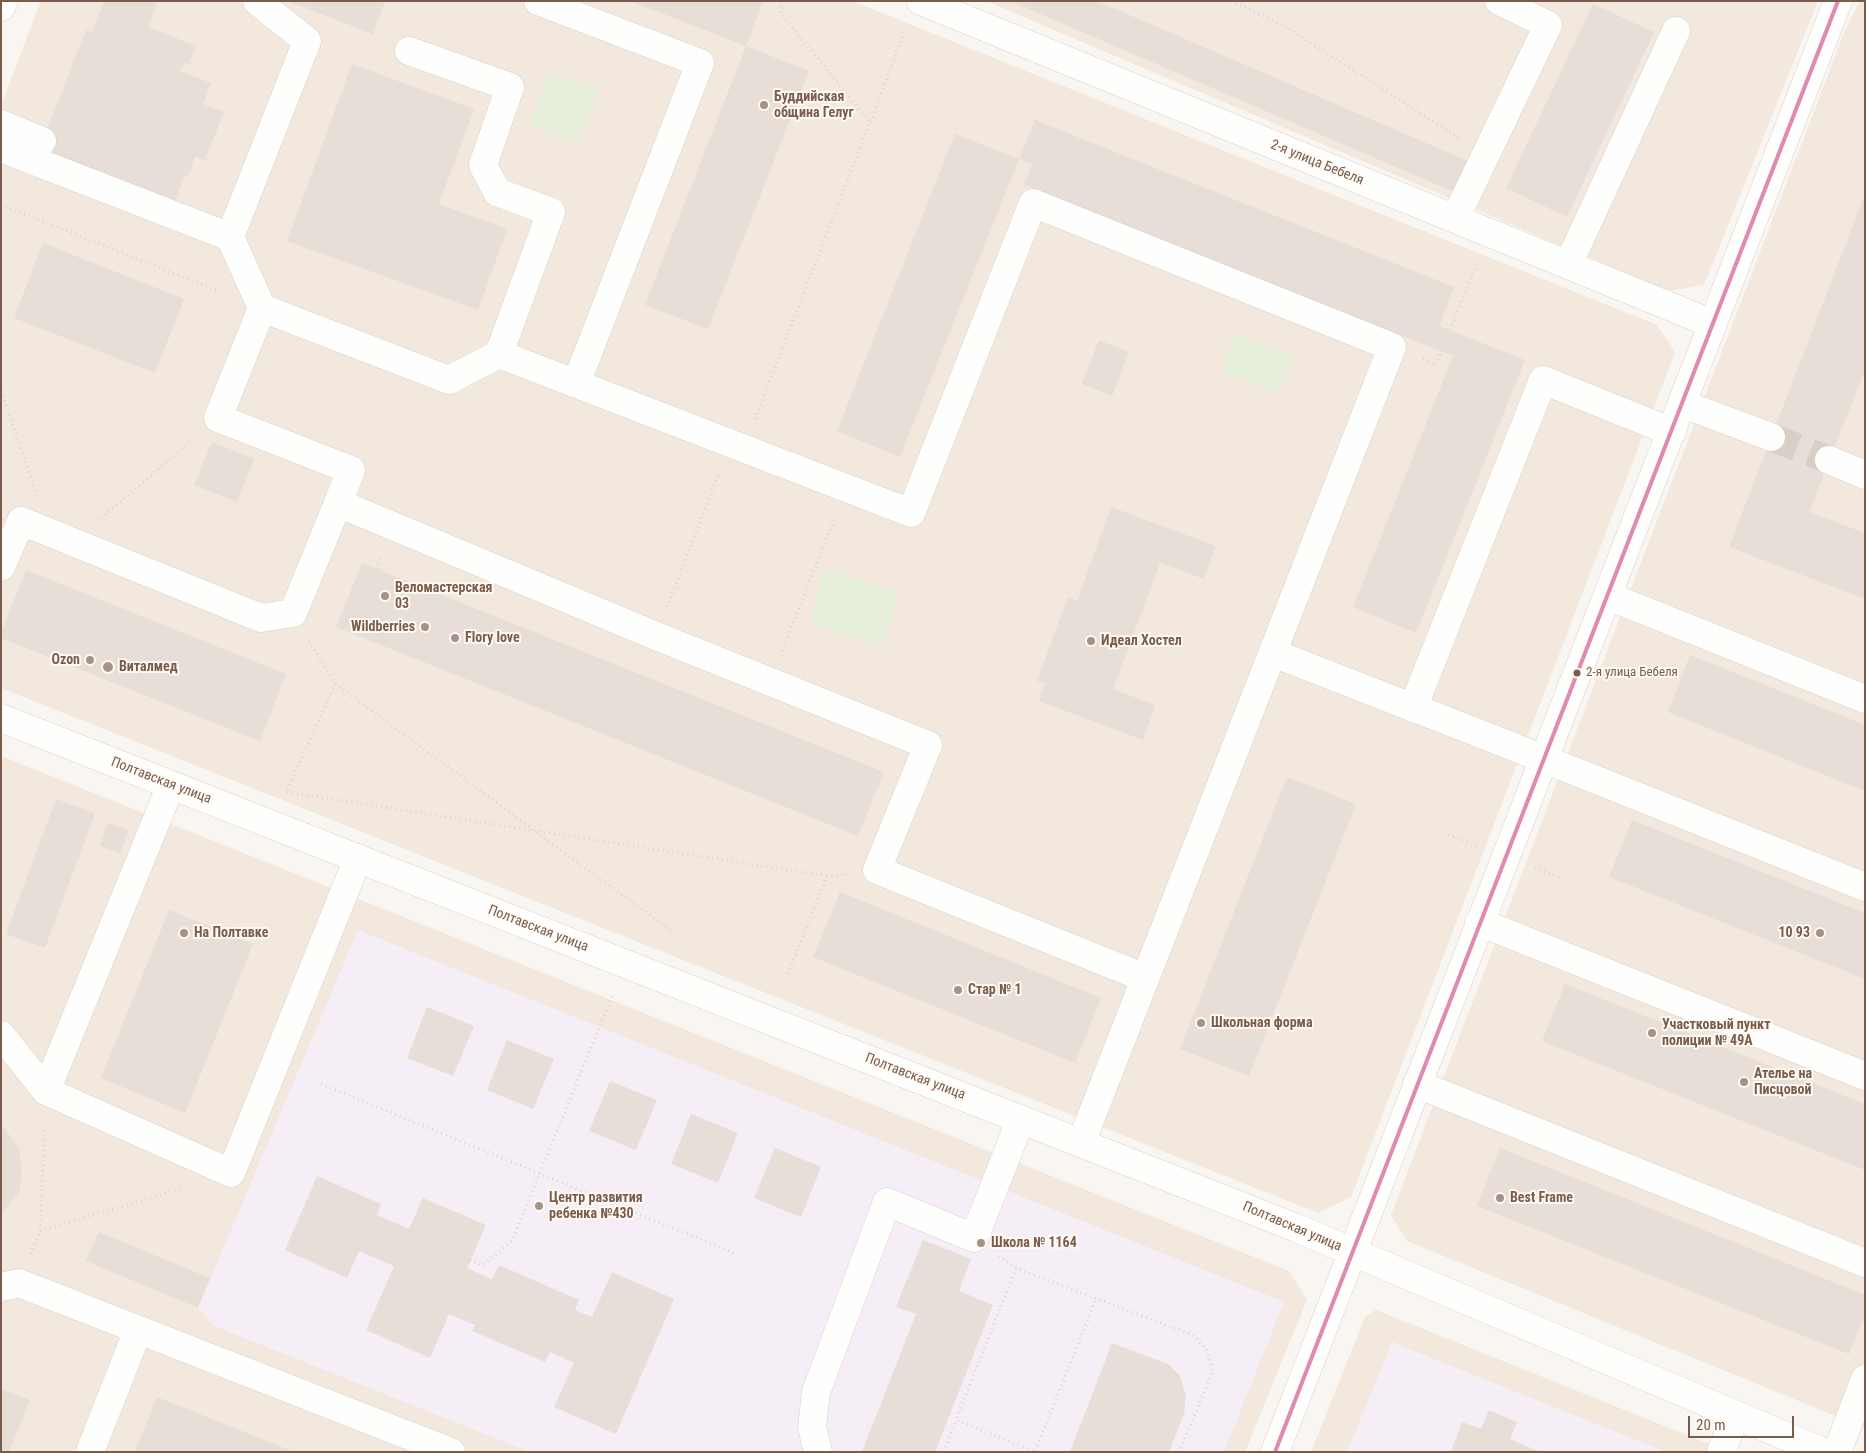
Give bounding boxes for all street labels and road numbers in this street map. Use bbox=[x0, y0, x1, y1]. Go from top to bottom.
street label: 2-я улица Бебеля bbox=[1268, 137, 1366, 189]
street label: Полтавская улица bbox=[108, 754, 214, 808]
street label: Полтавская улица bbox=[485, 902, 591, 956]
street label: Полтавская улица bbox=[862, 1050, 968, 1104]
street label: Полтавская улица bbox=[1240, 1199, 1344, 1255]

